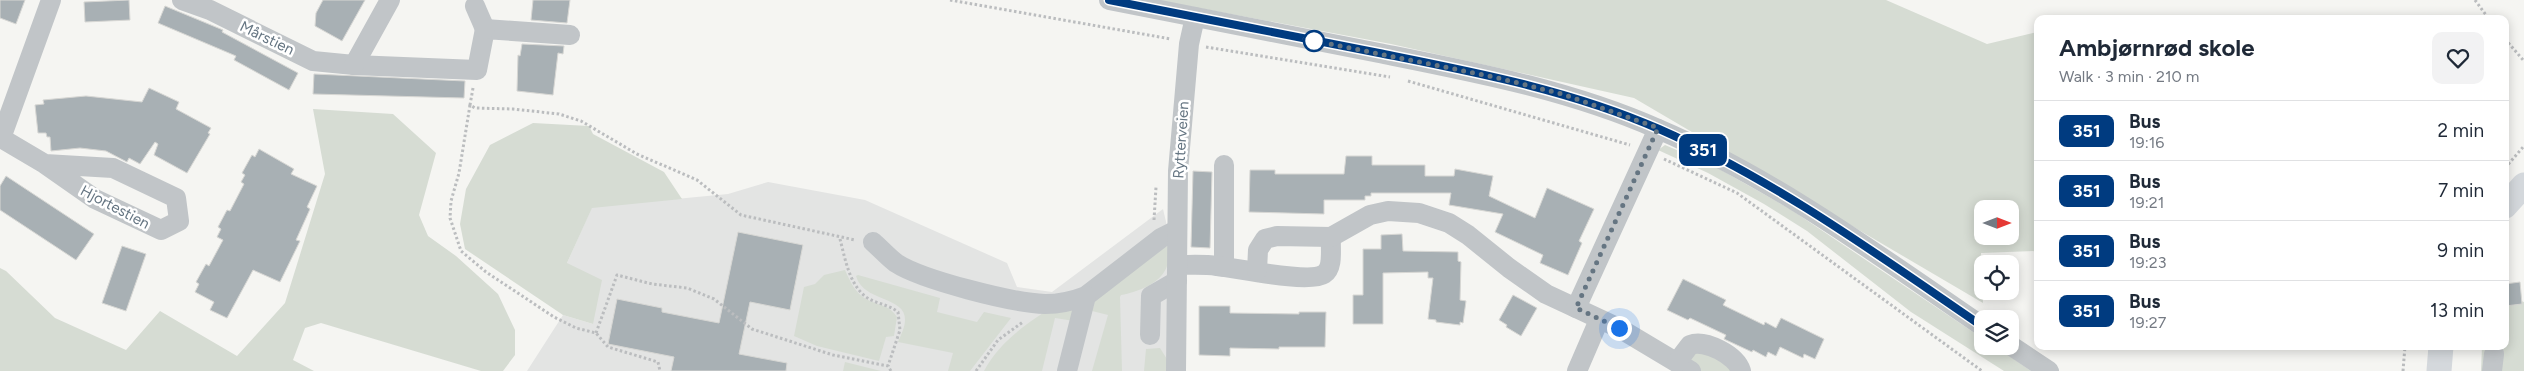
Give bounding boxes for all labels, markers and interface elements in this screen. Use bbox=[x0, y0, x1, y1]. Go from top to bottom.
street label: Mårstien bbox=[237, 17, 297, 59]
unlabelled marker bbox=[1303, 30, 1325, 52]
button: heart bbox=[2432, 32, 2484, 84]
text: Ambjørnrød skole bbox=[2059, 33, 2255, 62]
text: Walk · 3 min · 210 m bbox=[2059, 67, 2199, 86]
street label: Rytterveien bbox=[1169, 101, 1193, 179]
text: Bus bbox=[2129, 110, 2160, 133]
text: 2 min bbox=[2438, 119, 2484, 142]
text: 351 bbox=[2072, 120, 2101, 142]
text: 19:16 bbox=[2129, 133, 2164, 152]
line badge: 351 bbox=[1674, 134, 1732, 166]
text: 351 bbox=[1689, 139, 1717, 161]
text: Bus bbox=[2129, 170, 2160, 193]
text: 7 min bbox=[2438, 179, 2484, 202]
text: 351 bbox=[2072, 180, 2101, 202]
street label: Hjortestien bbox=[77, 181, 153, 233]
text: 19:21 bbox=[2129, 193, 2164, 212]
north arrow bbox=[1974, 200, 2019, 245]
map controls bbox=[1974, 200, 2019, 355]
text: Bus bbox=[2129, 230, 2160, 253]
text: 9 min bbox=[2437, 239, 2484, 262]
text: 351 bbox=[2072, 240, 2101, 262]
text: 19:23 bbox=[2129, 253, 2166, 272]
button: locate bbox=[1974, 255, 2019, 300]
text: Bus bbox=[2129, 290, 2160, 313]
text: 13 min bbox=[2430, 299, 2484, 322]
text: 351 bbox=[2072, 300, 2101, 322]
button: layers bbox=[1974, 310, 2019, 355]
text: 19:27 bbox=[2129, 313, 2166, 332]
your location bbox=[1607, 316, 1632, 341]

